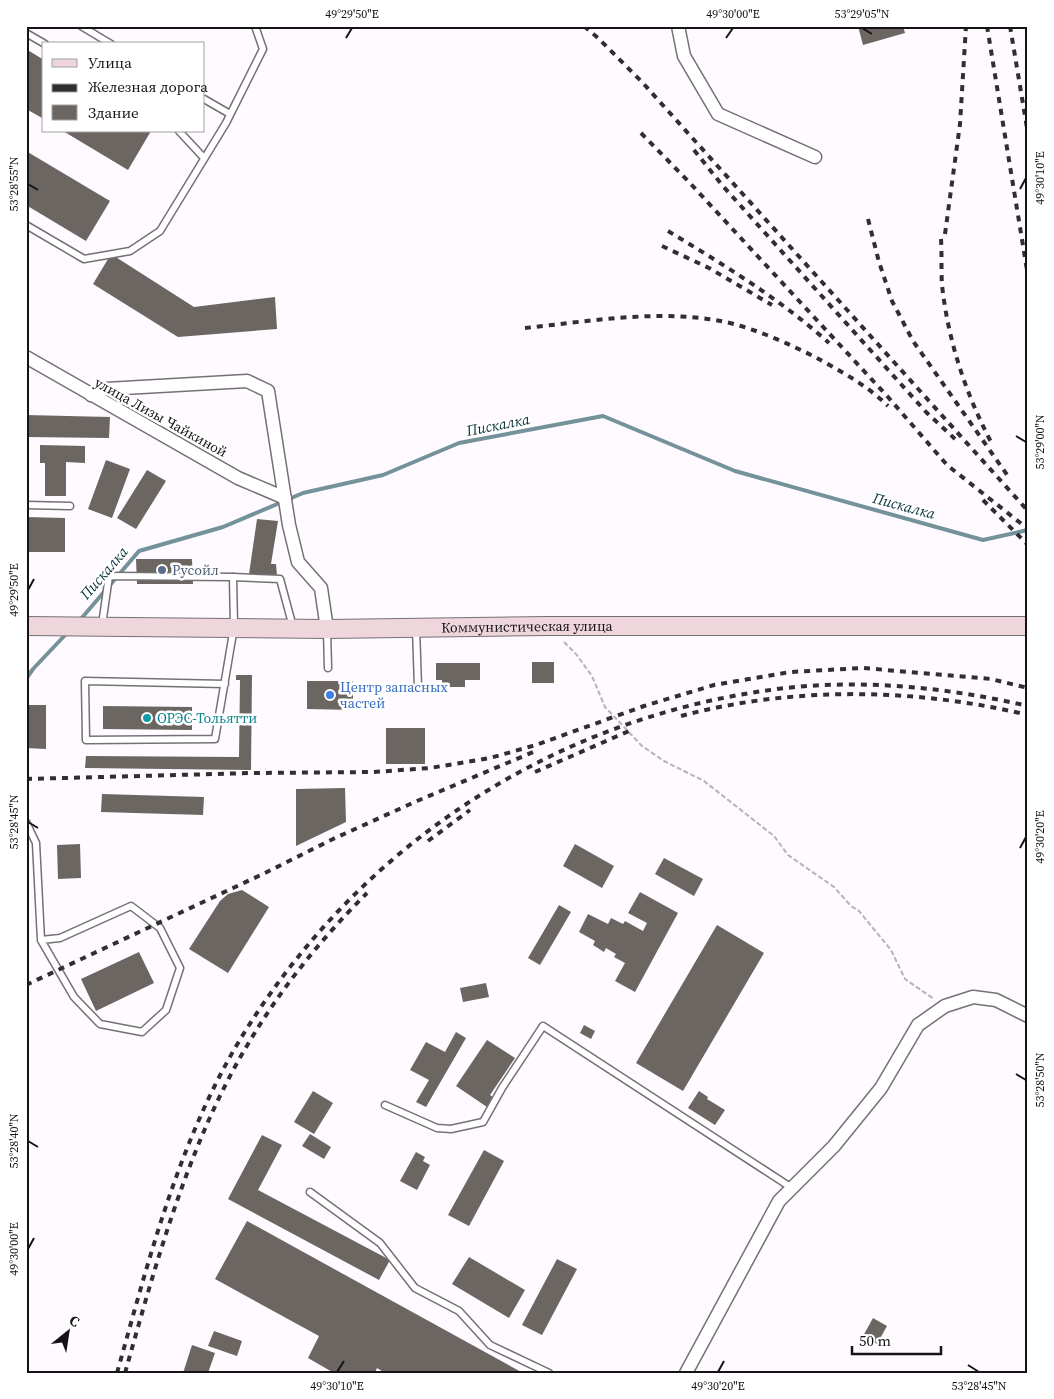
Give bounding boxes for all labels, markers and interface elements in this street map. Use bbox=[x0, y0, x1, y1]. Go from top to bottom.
text: 49°29'50"E bbox=[325, 6, 379, 22]
text: 49°30'00"E bbox=[706, 6, 760, 22]
text: 53°29'05"N bbox=[834, 6, 890, 22]
legend bbox=[42, 42, 205, 132]
text: Улица bbox=[88, 52, 132, 73]
text: Железная дорога bbox=[88, 76, 208, 97]
text: Здание bbox=[88, 102, 139, 123]
text: 49°30'10"E bbox=[1032, 151, 1048, 205]
text: 53°28'55"N bbox=[6, 156, 22, 212]
street label: улица Лизы Чайкиной bbox=[91, 372, 231, 462]
water label: Пискалка bbox=[464, 408, 531, 441]
text: 53°29'00"N bbox=[1032, 414, 1048, 470]
water label: Пискалка bbox=[870, 487, 938, 524]
water label: Пискалка bbox=[74, 542, 133, 604]
place label: Русойл bbox=[172, 560, 219, 580]
text: 49°29'50"E bbox=[6, 563, 22, 617]
marker: Русойл bbox=[156, 564, 168, 576]
street label: Коммунистическая улица bbox=[441, 616, 614, 637]
place label: Центр запасных частей bbox=[340, 677, 448, 713]
marker: Центр запасных частей bbox=[324, 689, 336, 701]
place label: ОРЭС-Тольятти bbox=[157, 708, 257, 728]
marker: ОРЭС-Тольятти bbox=[141, 712, 153, 724]
text: 53°28'45"N bbox=[6, 794, 22, 850]
text: 49°30'20"E bbox=[1032, 810, 1048, 864]
text: 53°28'50"N bbox=[1032, 1052, 1048, 1108]
text: 53°28'40"N bbox=[6, 1113, 22, 1169]
text: 49°30'00"E bbox=[6, 1222, 22, 1276]
north arrow bbox=[42, 1306, 92, 1356]
text: С bbox=[66, 1310, 84, 1332]
scale bar bbox=[852, 1324, 940, 1356]
text: 50 m bbox=[859, 1330, 891, 1351]
text: 49°30'10"E bbox=[310, 1378, 364, 1394]
text: 49°30'20"E bbox=[691, 1378, 745, 1394]
text: 53°28'45"N bbox=[951, 1378, 1007, 1394]

